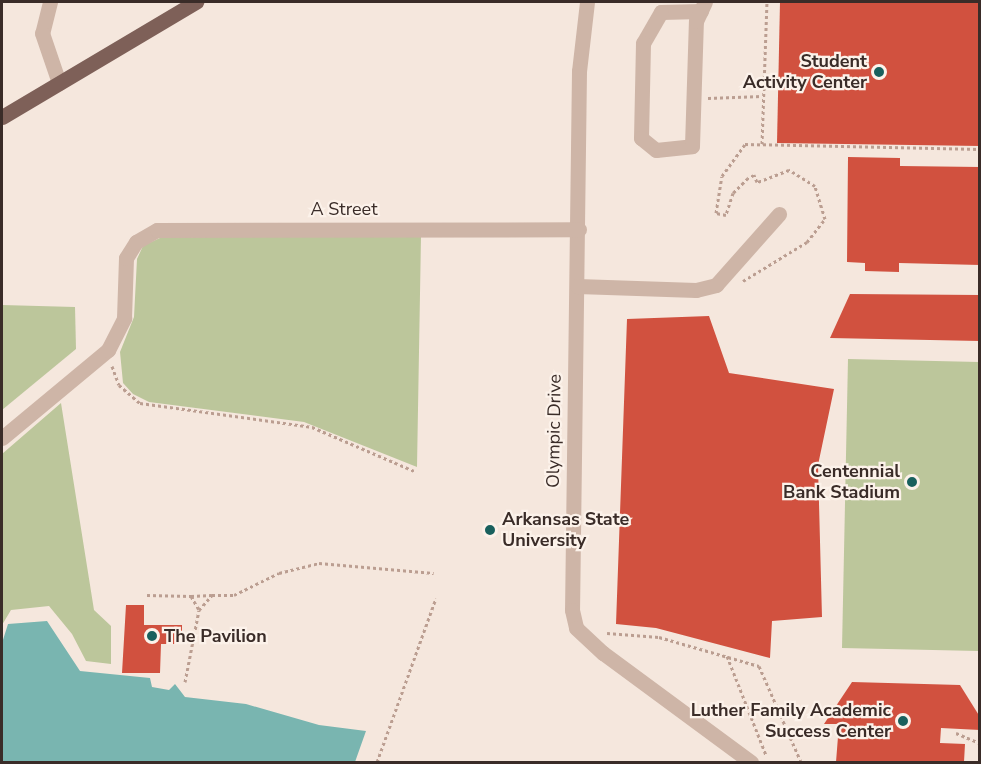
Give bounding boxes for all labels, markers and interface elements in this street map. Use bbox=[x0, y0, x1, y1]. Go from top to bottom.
place label: Student Activity Center bbox=[743, 51, 867, 94]
marker: Student Activity Center bbox=[872, 65, 886, 79]
street label: A Street bbox=[311, 198, 377, 220]
street label: Olympic Drive bbox=[542, 374, 566, 488]
place label: Centennial Bank Stadium bbox=[783, 461, 900, 504]
marker: Centennial Bank Stadium bbox=[905, 475, 919, 489]
place label: Arkansas State University bbox=[502, 509, 629, 552]
marker: Arkansas State University bbox=[483, 523, 497, 537]
place label: The Pavilion bbox=[164, 625, 267, 647]
marker: The Pavilion bbox=[145, 629, 159, 643]
place label: Luther Family Academic Success Center bbox=[691, 700, 891, 742]
marker: Luther Family Academic Success Center bbox=[896, 714, 910, 728]

